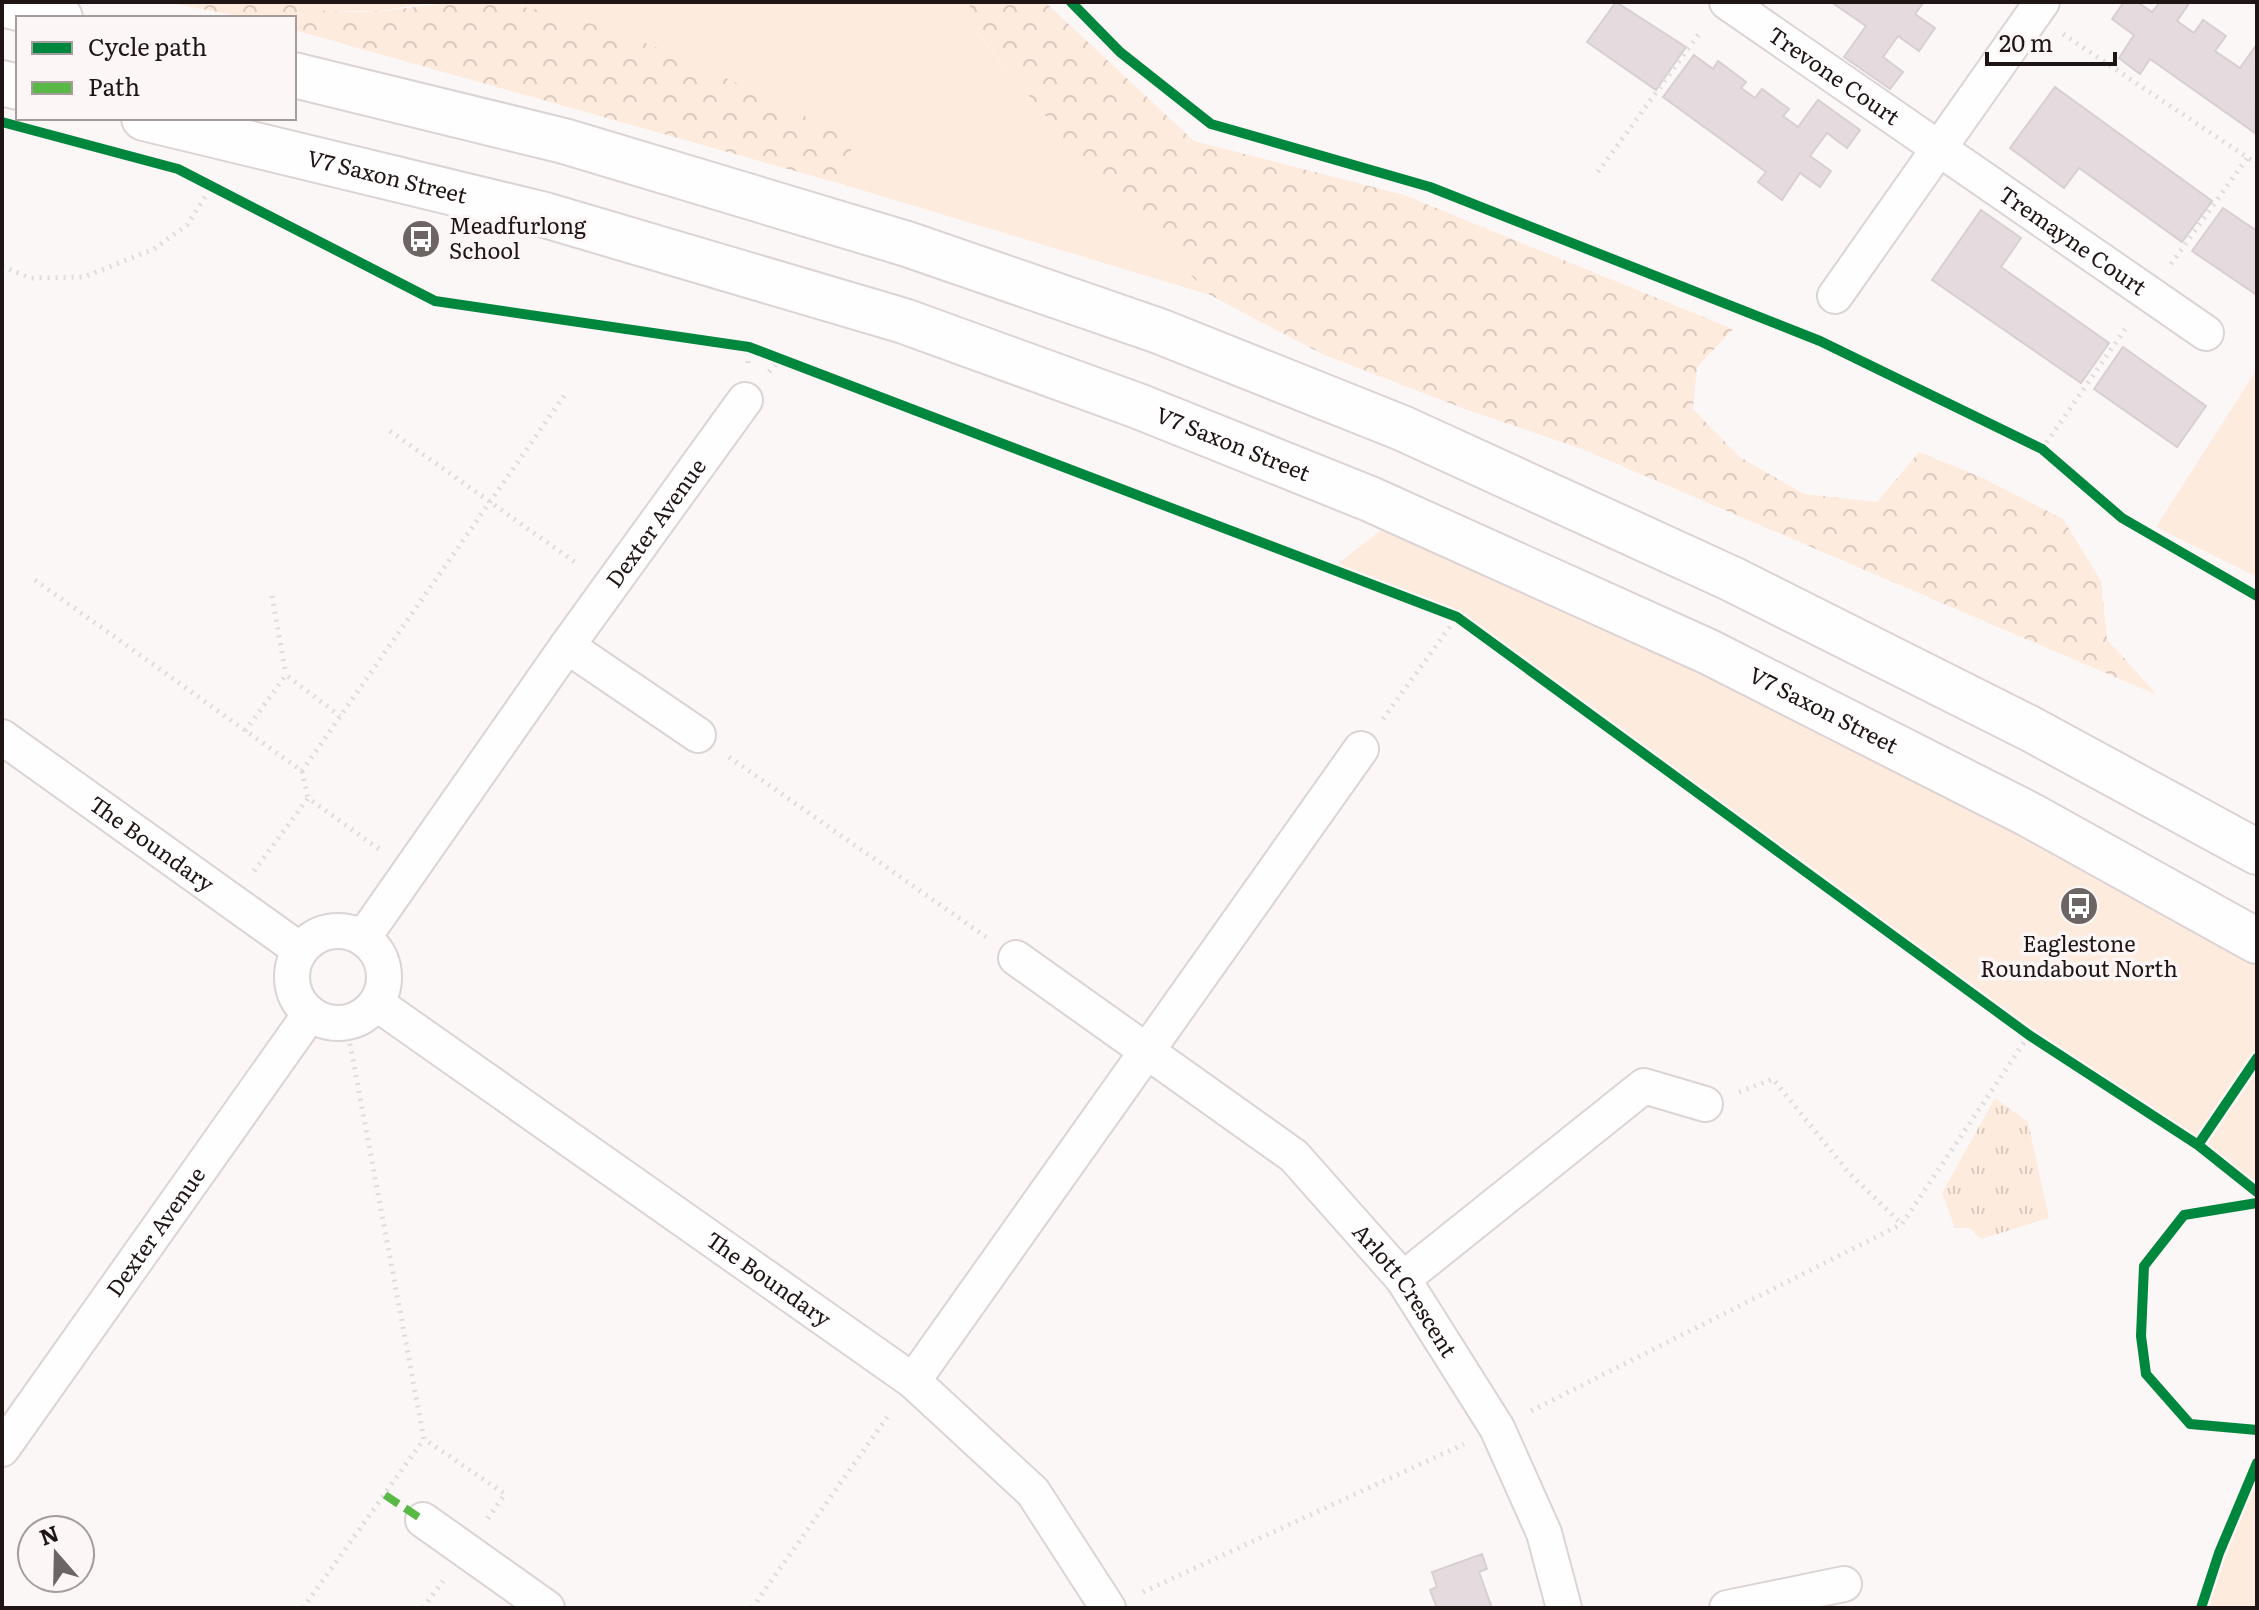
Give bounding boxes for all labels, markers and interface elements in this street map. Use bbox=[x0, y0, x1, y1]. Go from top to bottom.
legend bbox=[16, 16, 296, 120]
scale bar bbox=[1987, 16, 2115, 66]
street label: Trevone Court bbox=[1762, 17, 1908, 132]
text: 20 m bbox=[1999, 24, 2053, 59]
text: Cycle path bbox=[88, 28, 207, 63]
text: Path bbox=[88, 68, 140, 103]
street label: V7 Saxon Street bbox=[304, 140, 471, 211]
street label: Tremayne Court bbox=[1993, 177, 2154, 302]
place label: Meadfurlong School bbox=[449, 208, 587, 266]
bus stop icon: Meadfurlong School bbox=[400, 218, 442, 260]
street label: V7 Saxon Street bbox=[1151, 397, 1315, 488]
street label: Dexter Avenue bbox=[597, 451, 713, 594]
street label: V7 Saxon Street bbox=[1744, 657, 1904, 760]
street label: The Boundary bbox=[83, 787, 222, 899]
bus stop icon: Eaglestone Roundabout North bbox=[2058, 885, 2100, 927]
place label: Eaglestone Roundabout North bbox=[1980, 926, 2178, 984]
street label: Dexter Avenue bbox=[97, 1159, 212, 1303]
street label: Arlott Crescent bbox=[1346, 1215, 1466, 1363]
street label: The Boundary bbox=[700, 1222, 839, 1334]
north arrow bbox=[16, 1514, 96, 1594]
text: N bbox=[34, 1515, 63, 1552]

